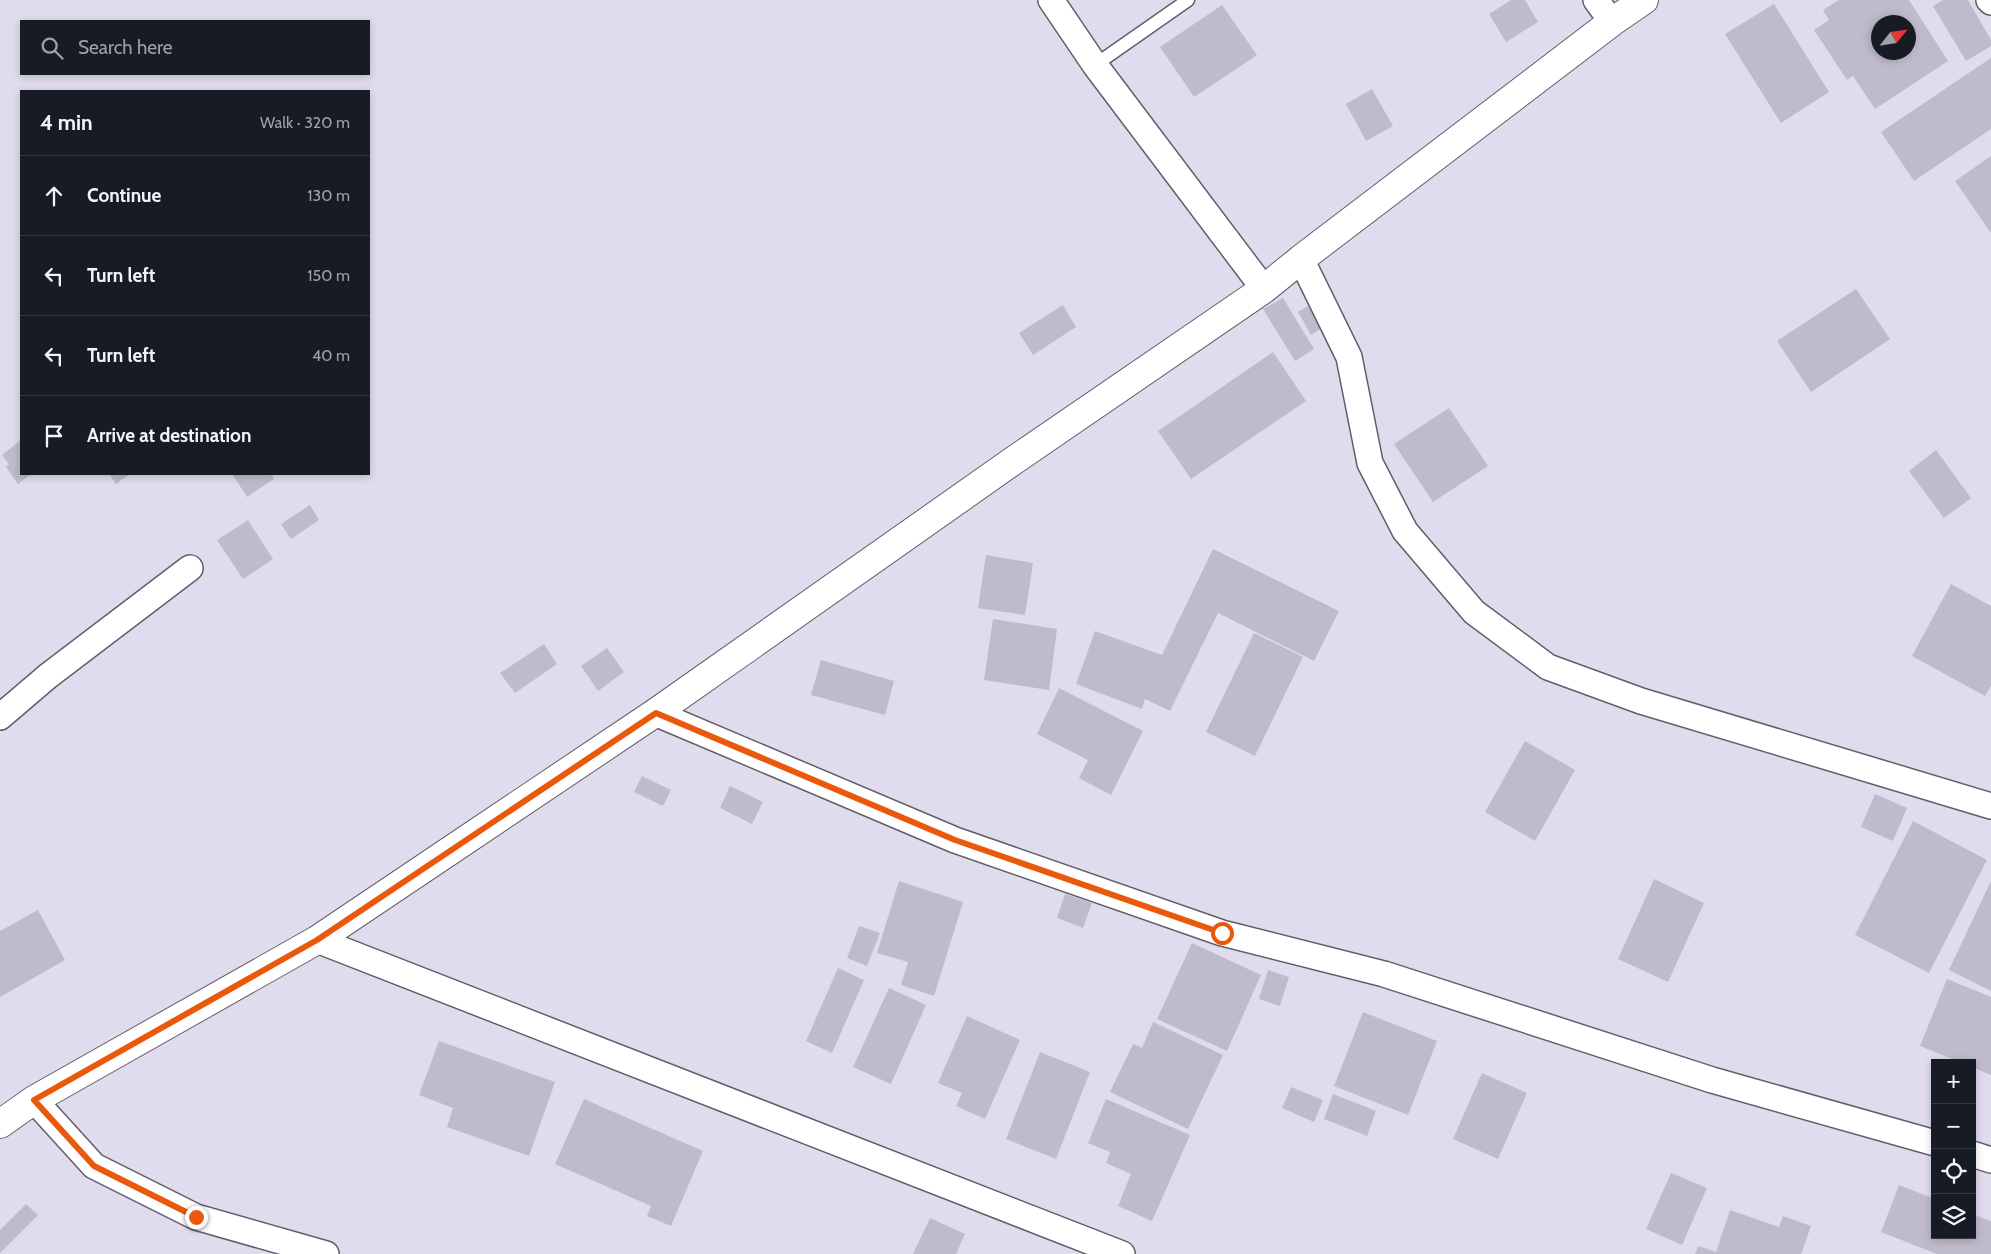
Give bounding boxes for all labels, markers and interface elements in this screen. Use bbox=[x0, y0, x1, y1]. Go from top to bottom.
north arrow bbox=[1871, 15, 1916, 60]
search box bbox=[20, 20, 370, 75]
icon: search bbox=[38, 34, 66, 62]
text: Search here bbox=[78, 36, 172, 59]
text: 4 min bbox=[40, 110, 93, 135]
text: Walk · 320 m bbox=[260, 113, 350, 132]
icon: ahead bbox=[40, 182, 68, 210]
text: Continue bbox=[87, 184, 161, 207]
text: 130 m bbox=[307, 186, 350, 205]
icon: left bbox=[40, 262, 68, 290]
text: Turn left bbox=[87, 264, 155, 287]
text: 150 m bbox=[307, 266, 350, 285]
icon: left bbox=[40, 342, 68, 370]
text: Turn left bbox=[87, 344, 155, 367]
text: 40 m bbox=[312, 346, 350, 365]
icon: arrive bbox=[40, 422, 68, 450]
text: Arrive at destination bbox=[87, 424, 251, 447]
route start bbox=[1211, 922, 1234, 945]
map controls bbox=[1931, 1059, 1976, 1239]
button: + bbox=[1931, 1059, 1976, 1104]
button: − bbox=[1931, 1104, 1976, 1149]
button: locate bbox=[1931, 1149, 1976, 1194]
button: layers bbox=[1931, 1194, 1976, 1239]
route end bbox=[185, 1206, 208, 1229]

